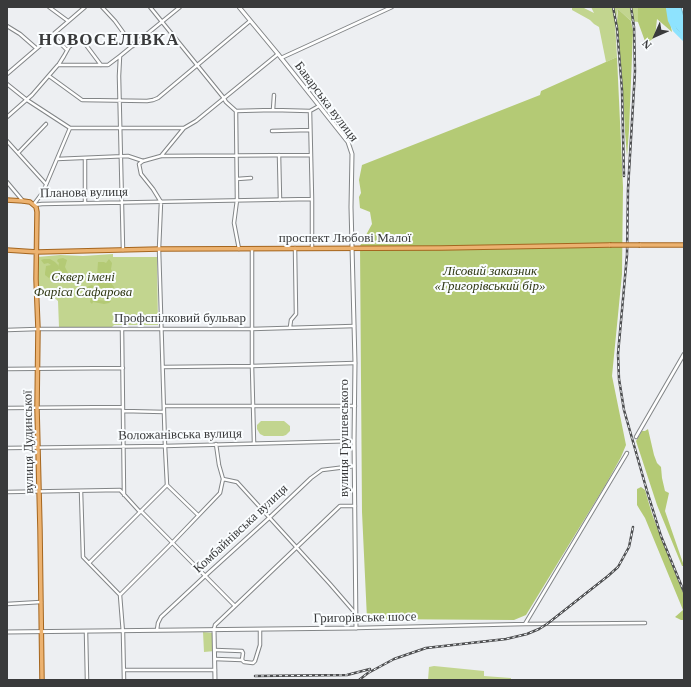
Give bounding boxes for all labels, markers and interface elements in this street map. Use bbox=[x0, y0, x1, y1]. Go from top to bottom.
north arrow bbox=[635, 16, 675, 56]
district label: НОВОСЕЛІВКА bbox=[39, 31, 179, 51]
text: N bbox=[639, 37, 654, 52]
street label: Баварська вулиця bbox=[291, 59, 361, 145]
street label: Планова вулиця bbox=[40, 184, 128, 202]
street label: проспект Любові Малої bbox=[279, 231, 411, 247]
park label: Лісовий заказник «Григорівський бір» bbox=[435, 264, 545, 295]
park label: Сквер імені Фаріса Сафарова bbox=[34, 270, 132, 301]
street label: Профспілковий бульвар bbox=[114, 311, 246, 327]
street label: вулиця Грушевського bbox=[337, 379, 353, 497]
street label: вулиця Дудинської bbox=[20, 390, 38, 494]
street label: Воложанівська вулиця bbox=[118, 426, 242, 444]
street label: Комбайнівська вулиця bbox=[191, 481, 291, 577]
street label: Григорівське шосе bbox=[313, 609, 417, 627]

